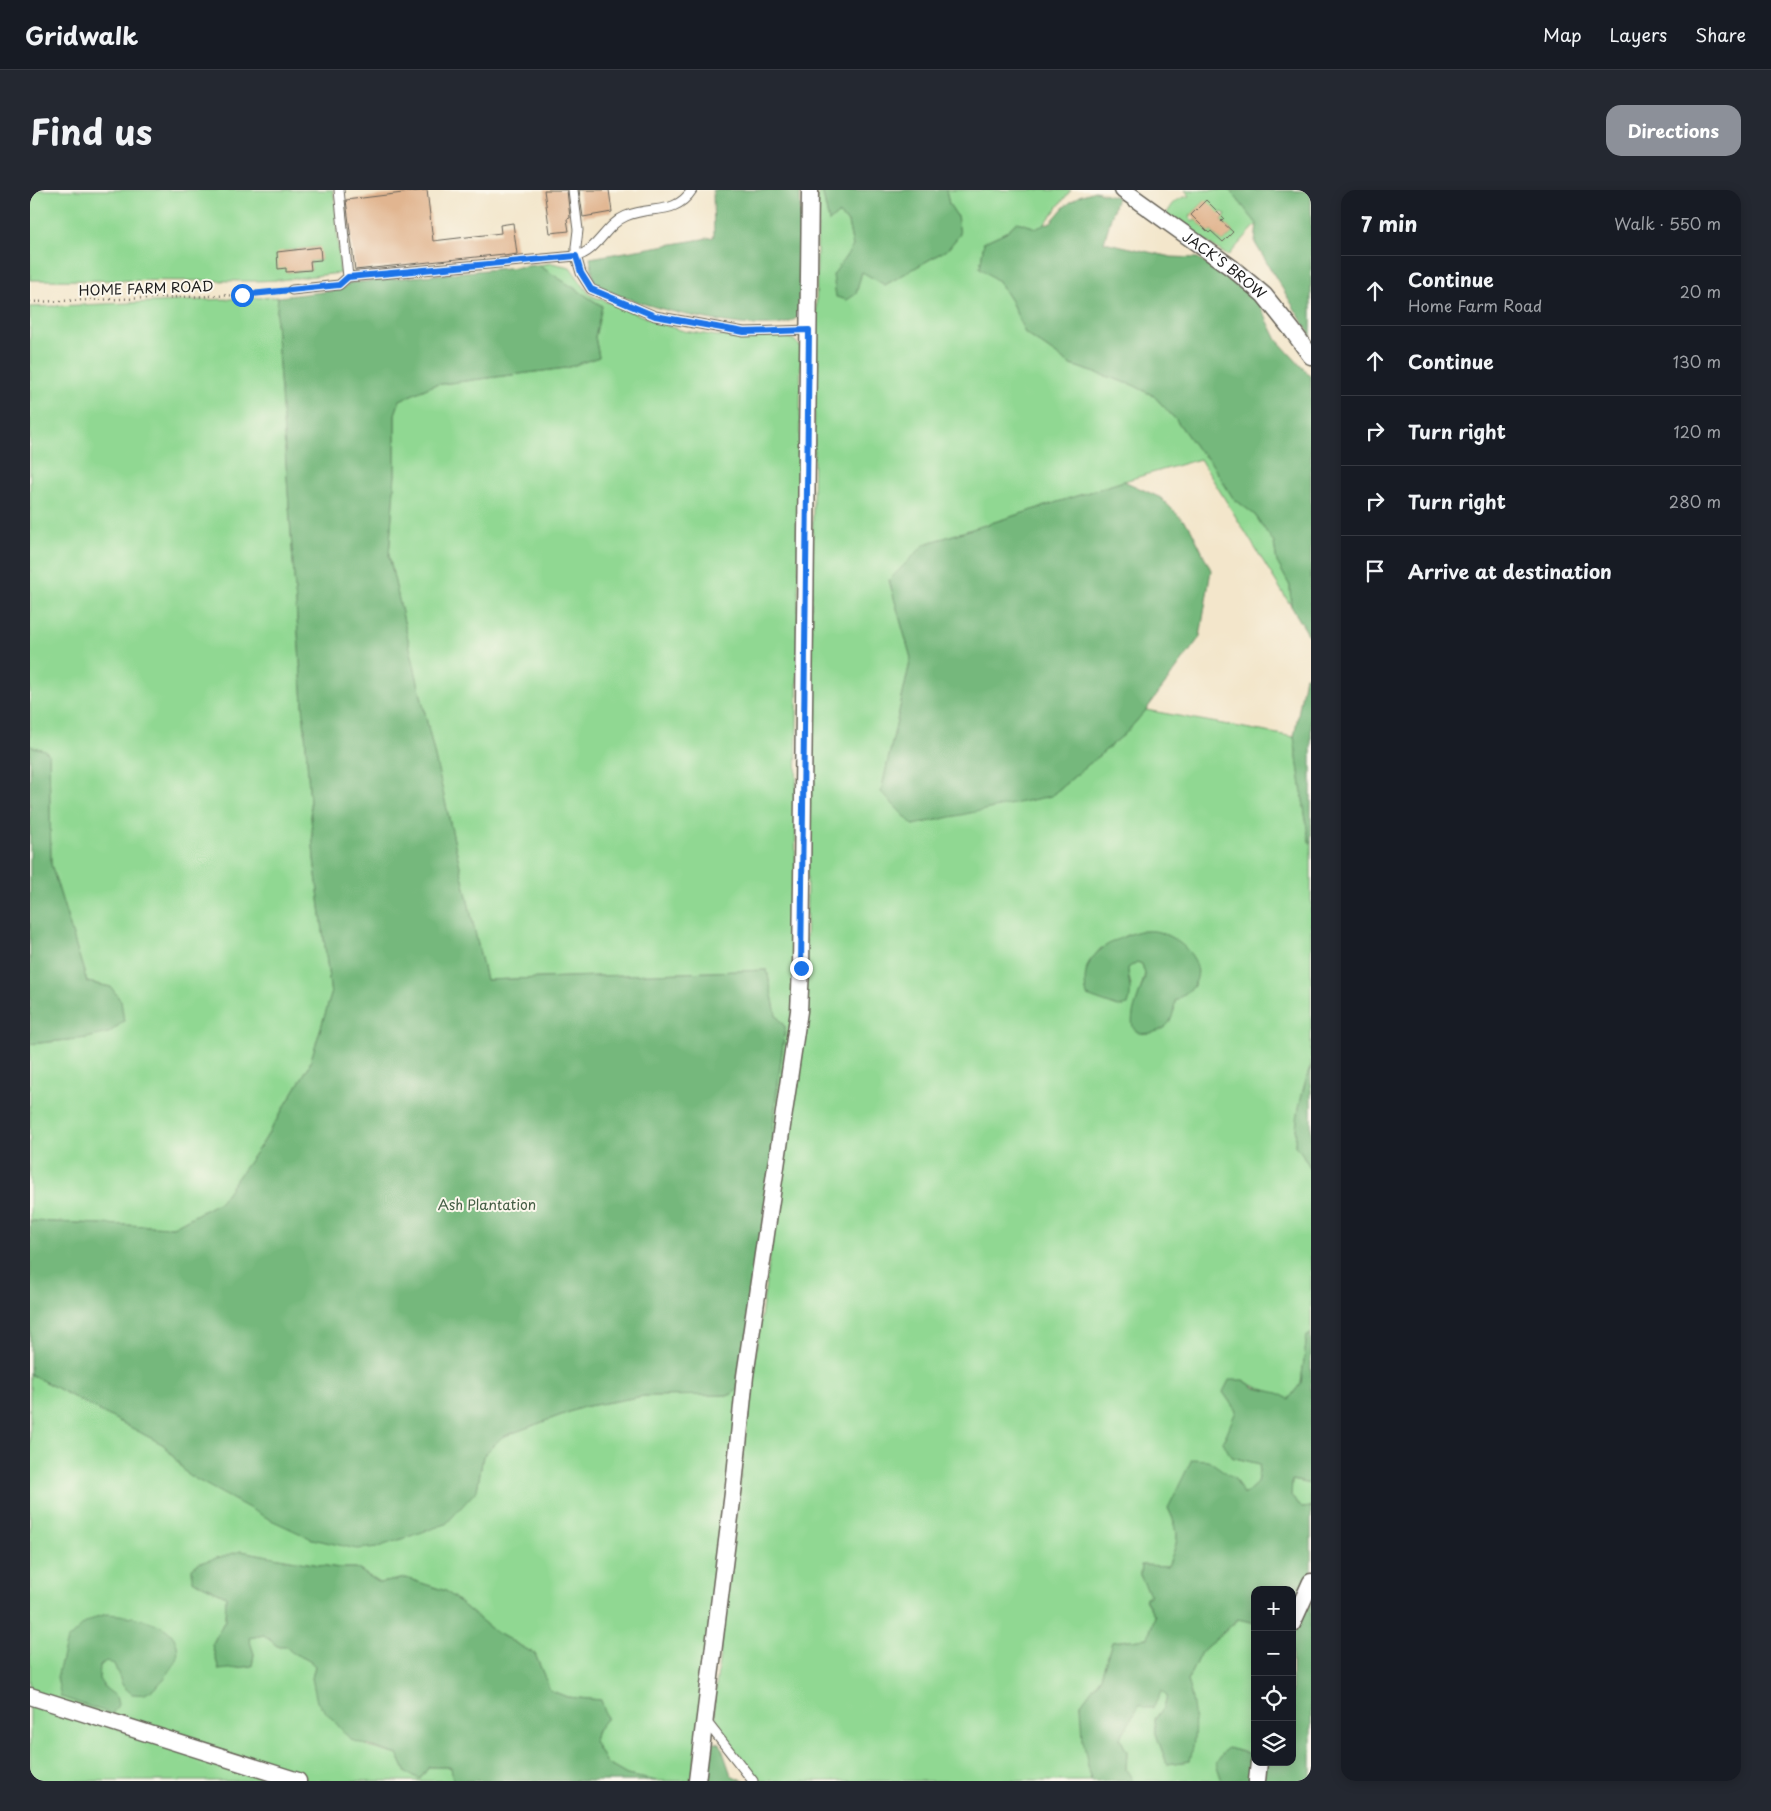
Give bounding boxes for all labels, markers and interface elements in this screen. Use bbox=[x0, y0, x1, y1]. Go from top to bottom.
text: Gridwalk bbox=[25, 17, 138, 53]
text: Map bbox=[1543, 21, 1582, 48]
text: Layers bbox=[1610, 21, 1667, 48]
text: Share bbox=[1695, 21, 1746, 48]
text: Find us bbox=[30, 104, 152, 157]
button: Directions bbox=[1606, 105, 1741, 156]
text: 7 min bbox=[1361, 207, 1417, 239]
text: Walk · 550 m bbox=[1614, 211, 1721, 235]
street label: JACK'S BROW bbox=[1178, 226, 1272, 304]
text: Continue bbox=[1408, 265, 1494, 293]
street label: HOME FARM ROAD bbox=[78, 275, 214, 301]
icon: ahead bbox=[1361, 277, 1389, 305]
text: 20 m bbox=[1680, 279, 1721, 303]
route start bbox=[231, 284, 254, 307]
text: Home Farm Road bbox=[1408, 293, 1542, 317]
icon: ahead bbox=[1361, 347, 1389, 375]
text: Continue bbox=[1408, 347, 1494, 375]
text: 130 m bbox=[1673, 349, 1721, 373]
icon: right bbox=[1361, 417, 1389, 445]
text: Turn right bbox=[1408, 417, 1506, 445]
text: 120 m bbox=[1674, 419, 1721, 443]
icon: right bbox=[1361, 487, 1389, 515]
text: Turn right bbox=[1408, 487, 1506, 515]
text: 280 m bbox=[1669, 489, 1721, 513]
icon: arrive bbox=[1361, 557, 1389, 585]
text: Arrive at destination bbox=[1408, 557, 1612, 585]
route end bbox=[790, 957, 813, 980]
park label: Ash Plantation bbox=[438, 1194, 536, 1215]
map controls bbox=[1251, 1586, 1296, 1766]
button: + bbox=[1251, 1586, 1296, 1631]
button: − bbox=[1251, 1631, 1296, 1676]
button: locate bbox=[1251, 1676, 1296, 1721]
button: layers bbox=[1251, 1721, 1296, 1766]

